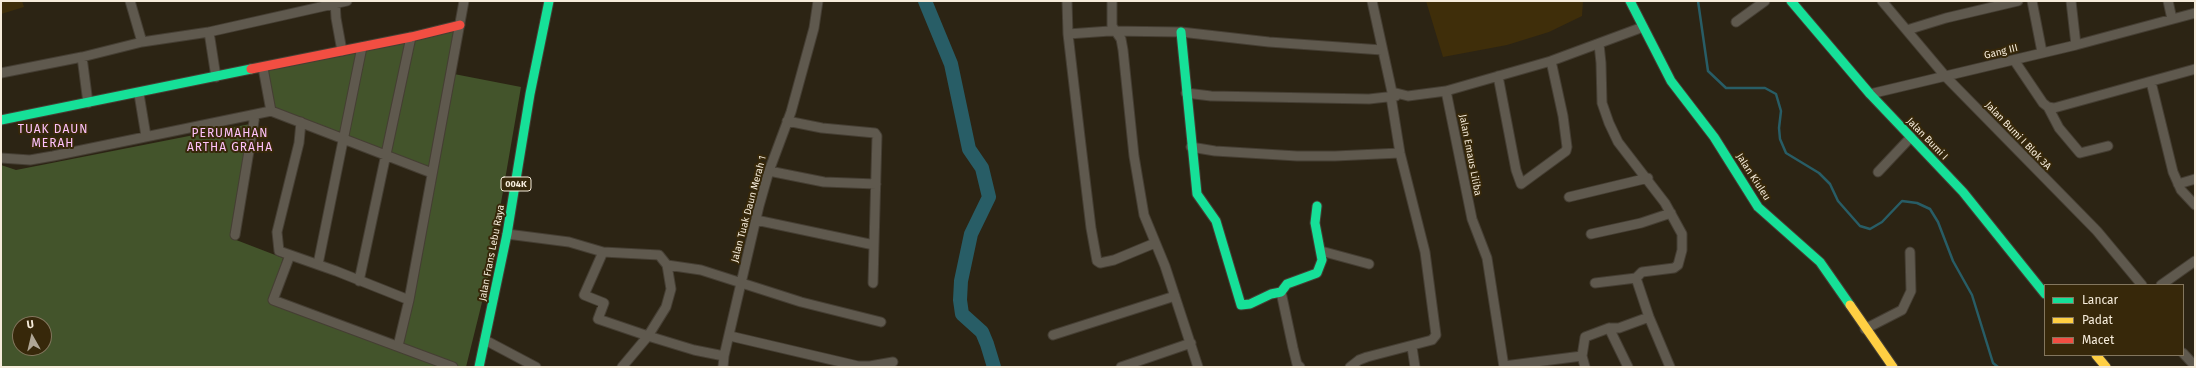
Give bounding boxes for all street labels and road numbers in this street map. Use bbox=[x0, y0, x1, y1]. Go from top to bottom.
street label: Gang III bbox=[1983, 42, 2019, 62]
street label: Jalan Bumi I Blok 3A bbox=[1982, 99, 2054, 173]
street label: Jalan Emaus Liliba bbox=[1456, 113, 1484, 197]
street label: Jalan Bumi I bbox=[1904, 115, 1950, 163]
street label: Jalan Kiuleu bbox=[1733, 151, 1773, 203]
street label: Jalan Tuak Daun Merah 1 bbox=[729, 154, 769, 264]
road number: 004K bbox=[501, 177, 531, 191]
street label: Jalan Frans Lebu Raya bbox=[477, 204, 507, 302]

